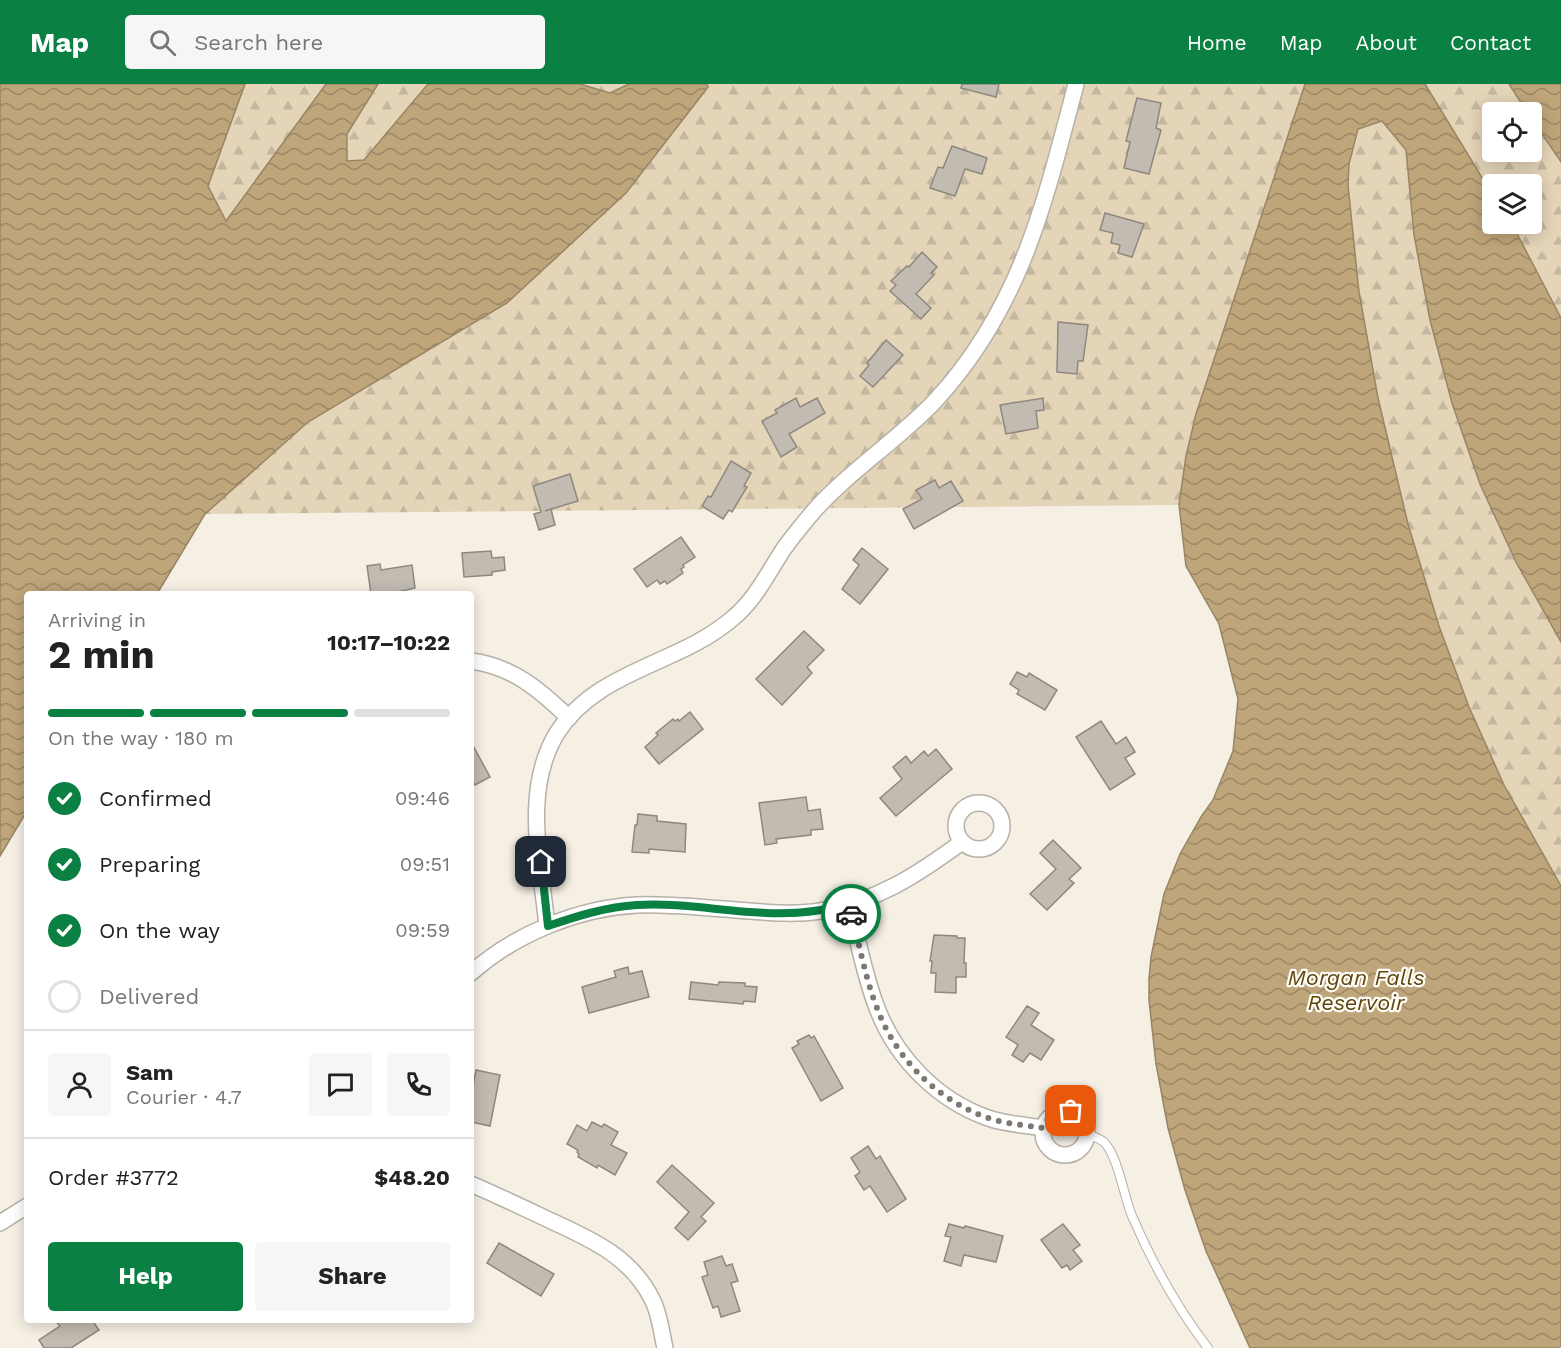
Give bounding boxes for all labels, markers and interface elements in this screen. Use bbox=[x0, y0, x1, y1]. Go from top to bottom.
search box bbox=[125, 15, 545, 69]
text: Map bbox=[30, 26, 89, 59]
icon: search bbox=[146, 26, 179, 59]
text: Search here bbox=[194, 30, 323, 55]
text: Home bbox=[1187, 30, 1247, 55]
text: Map bbox=[1280, 30, 1323, 55]
text: About bbox=[1356, 30, 1417, 55]
text: Contact bbox=[1450, 30, 1531, 55]
map controls bbox=[1482, 102, 1542, 234]
button: locate bbox=[1482, 102, 1542, 162]
button: layers bbox=[1482, 174, 1542, 234]
text: Arriving in bbox=[48, 608, 146, 632]
text: 10:17–10:22 bbox=[327, 630, 450, 655]
text: 2 min bbox=[48, 632, 155, 677]
text: On the way · 180 m bbox=[48, 726, 234, 750]
icon: check bbox=[48, 782, 81, 815]
text: Confirmed bbox=[99, 786, 212, 811]
text: 09:46 bbox=[395, 786, 450, 810]
pin bbox=[515, 836, 566, 887]
icon: home bbox=[524, 845, 557, 878]
icon: check bbox=[48, 848, 81, 881]
text: Preparing bbox=[99, 852, 200, 877]
text: 09:51 bbox=[400, 852, 450, 876]
courier bbox=[821, 884, 881, 944]
icon: car bbox=[835, 898, 868, 931]
icon: check bbox=[48, 914, 81, 947]
text: On the way bbox=[99, 918, 220, 943]
text: 09:59 bbox=[395, 918, 450, 942]
water label: Morgan Falls Reservoir bbox=[1288, 965, 1424, 1015]
text: Delivered bbox=[99, 984, 199, 1009]
button: person bbox=[48, 1053, 111, 1116]
button: chat bbox=[309, 1053, 372, 1116]
button: phone bbox=[387, 1053, 450, 1116]
text: Sam bbox=[126, 1060, 174, 1085]
text: Courier · 4.7 bbox=[126, 1085, 242, 1109]
pin bbox=[1045, 1085, 1096, 1136]
icon: bag bbox=[1054, 1094, 1087, 1127]
text: Order #3772 bbox=[48, 1165, 179, 1190]
text: $48.20 bbox=[374, 1165, 450, 1190]
button: Help bbox=[48, 1242, 243, 1311]
button: Share bbox=[255, 1242, 450, 1311]

